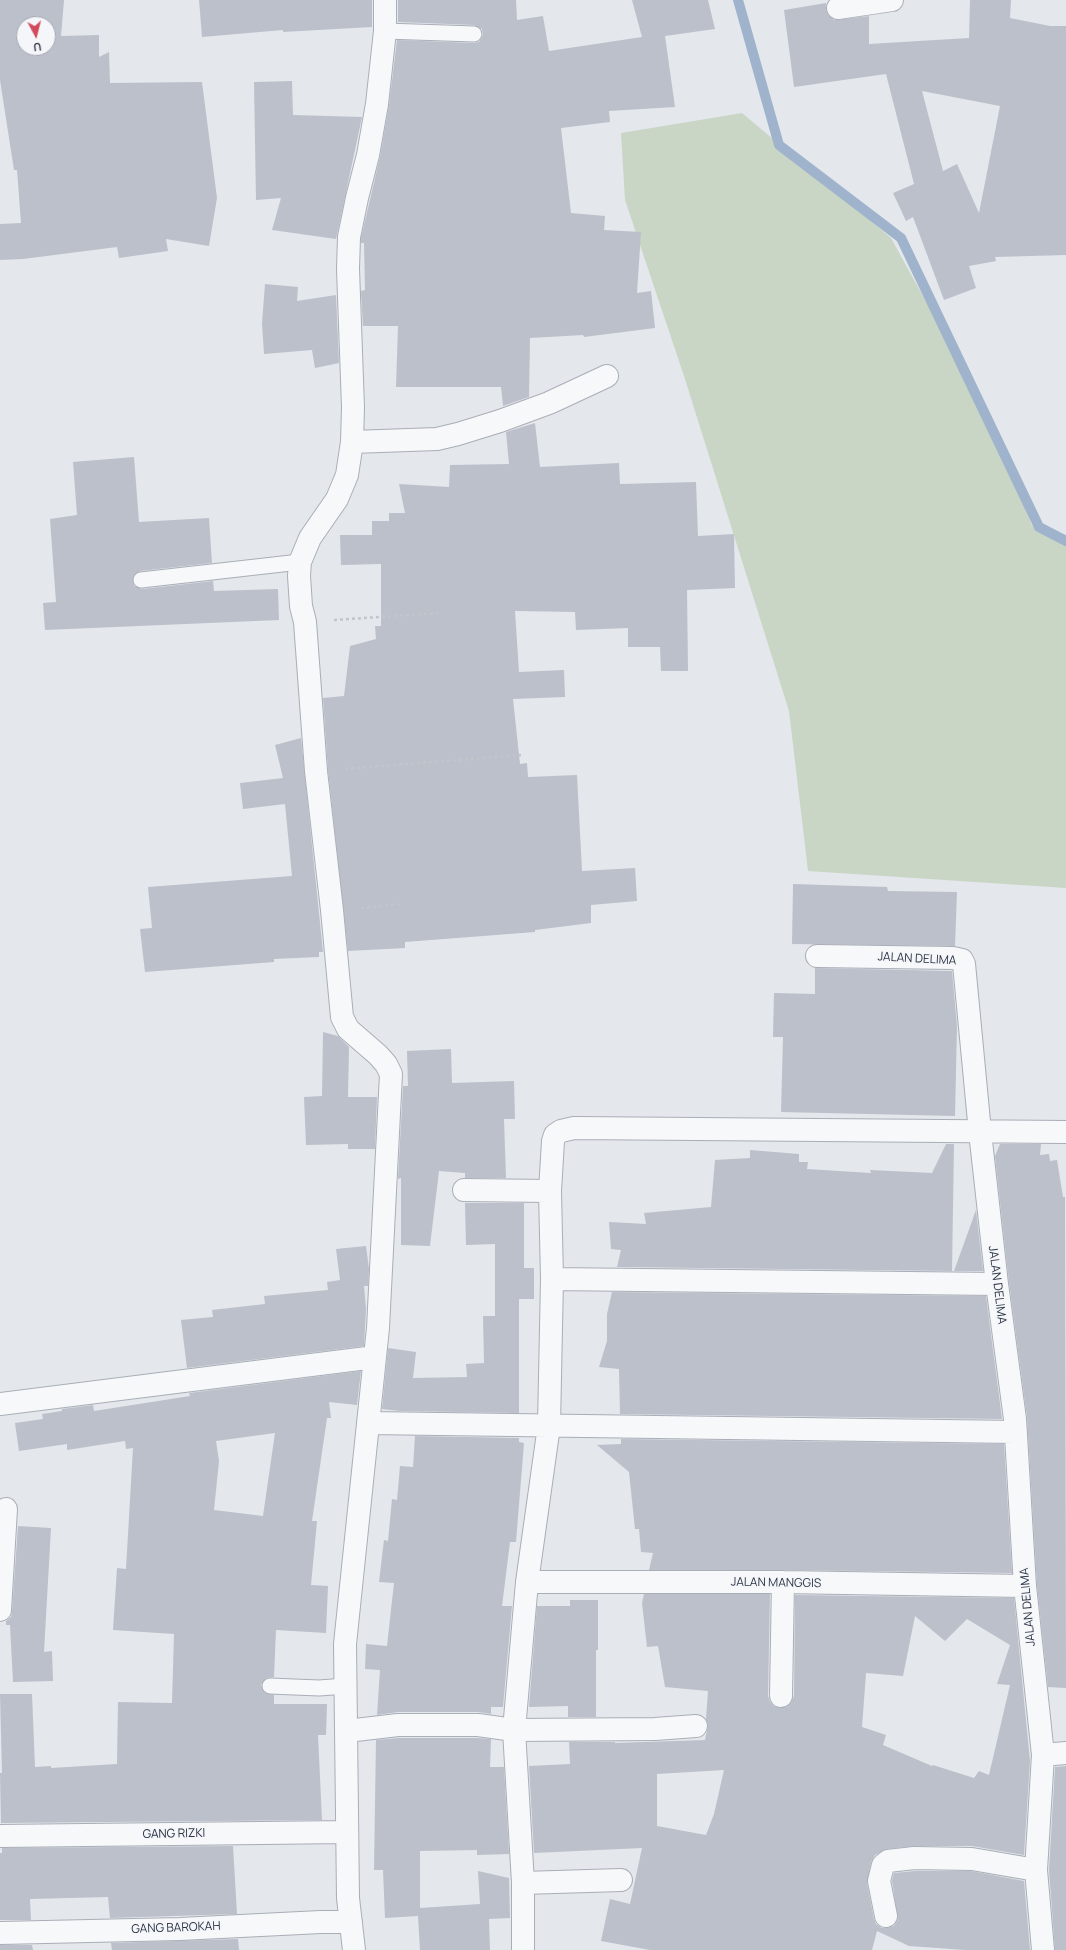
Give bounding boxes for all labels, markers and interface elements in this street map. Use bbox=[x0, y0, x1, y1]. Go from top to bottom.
north arrow bbox=[16, 16, 56, 56]
text: U bbox=[33, 39, 42, 55]
street label: JALAN DELIMA bbox=[877, 950, 957, 968]
street label: JALAN DELIMA bbox=[985, 1245, 1009, 1325]
street label: JALAN DELIMA bbox=[1017, 1567, 1039, 1647]
street label: JALAN MANGGIS bbox=[731, 1575, 821, 1591]
street label: GANG RIZKI bbox=[143, 1826, 205, 1842]
street label: GANG BAROKAH bbox=[131, 1919, 221, 1937]

